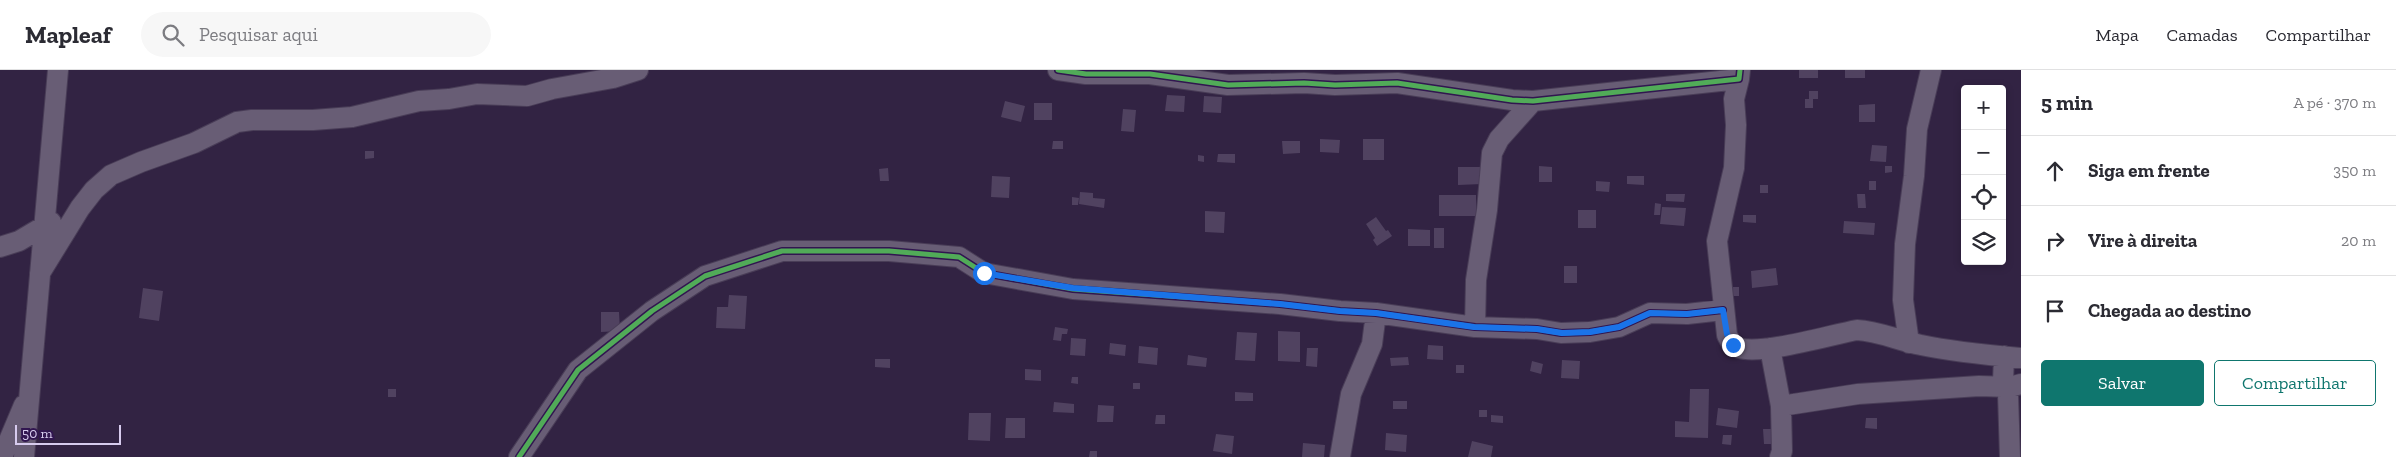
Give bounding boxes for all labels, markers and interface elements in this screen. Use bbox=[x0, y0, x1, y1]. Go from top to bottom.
search box bbox=[141, 12, 491, 57]
text: Mapleaf bbox=[25, 20, 111, 49]
icon: search bbox=[159, 21, 187, 49]
text: Pesquisar aqui bbox=[199, 23, 318, 46]
text: Mapa bbox=[2096, 24, 2139, 46]
text: Camadas bbox=[2167, 24, 2238, 46]
text: Compartilhar bbox=[2266, 24, 2371, 46]
map controls bbox=[1961, 85, 2006, 265]
button: + bbox=[1961, 85, 2006, 130]
text: 5 min bbox=[2041, 90, 2093, 115]
text: A pé · 370 m bbox=[2293, 93, 2376, 112]
button: − bbox=[1961, 130, 2006, 175]
icon: ahead bbox=[2041, 157, 2069, 185]
text: Siga em frente bbox=[2088, 159, 2210, 182]
text: 350 m bbox=[2333, 161, 2376, 180]
button: locate bbox=[1961, 175, 2006, 220]
button: layers bbox=[1961, 220, 2006, 265]
icon: right bbox=[2041, 227, 2069, 255]
text: Vire à direita bbox=[2088, 229, 2197, 252]
text: 20 m bbox=[2341, 231, 2376, 250]
route start bbox=[973, 262, 996, 285]
icon: arrive bbox=[2041, 297, 2069, 325]
text: Chegada ao destino bbox=[2088, 299, 2251, 322]
route end bbox=[1722, 334, 1745, 357]
button: Salvar bbox=[2041, 360, 2204, 406]
button: Compartilhar bbox=[2214, 360, 2376, 406]
scale bar bbox=[15, 422, 121, 445]
text: 50 m bbox=[22, 425, 53, 442]

